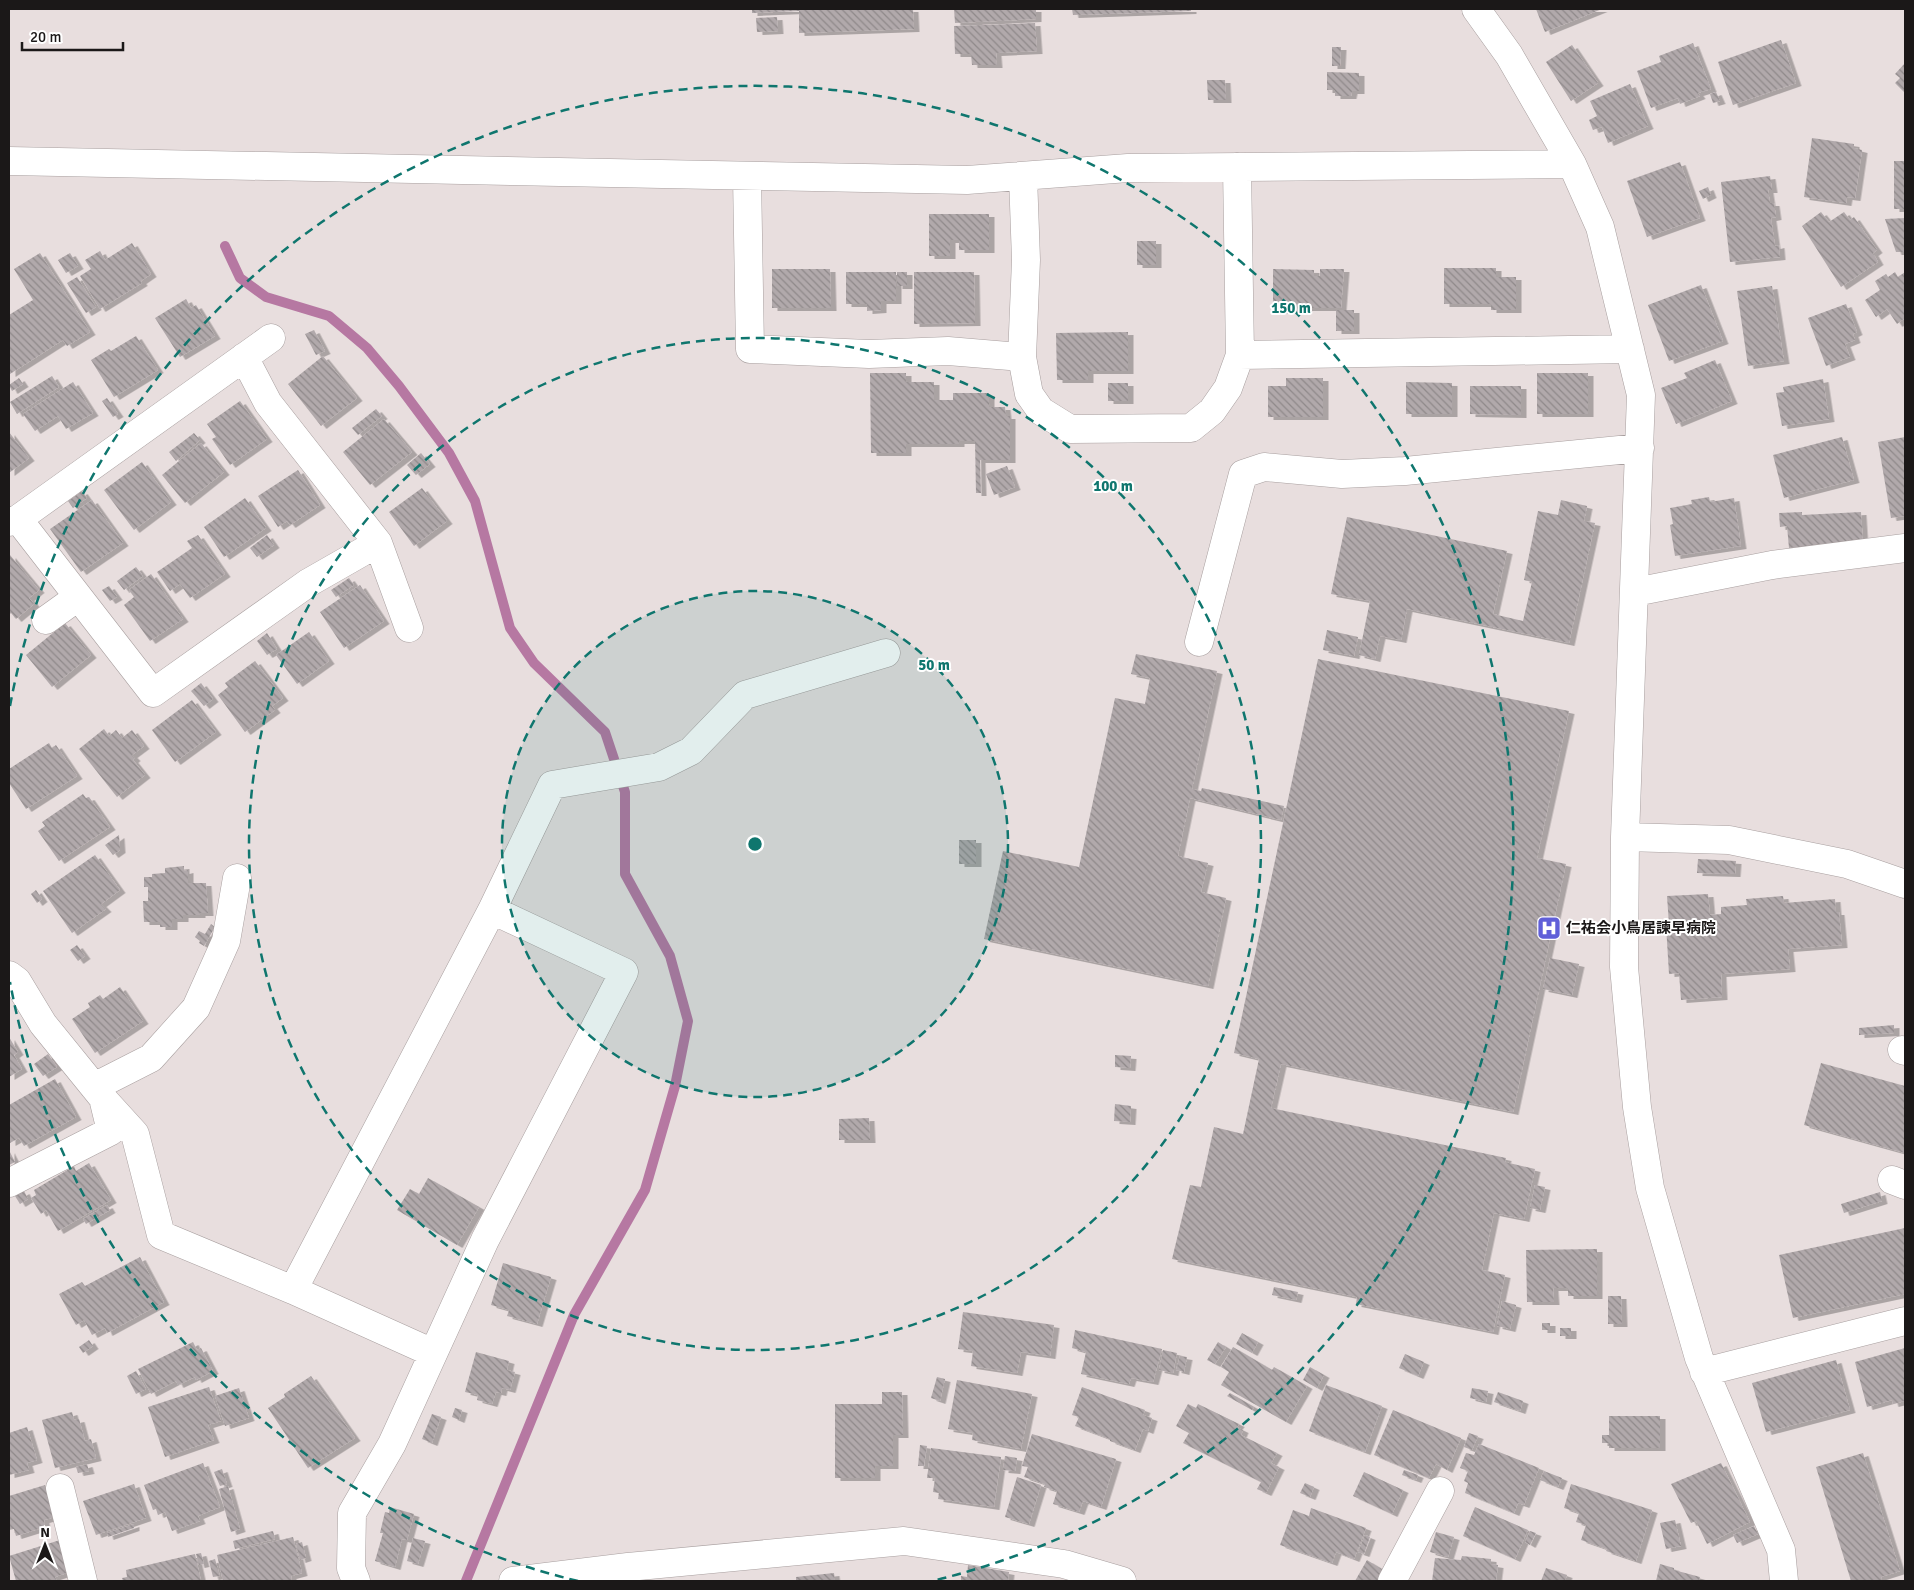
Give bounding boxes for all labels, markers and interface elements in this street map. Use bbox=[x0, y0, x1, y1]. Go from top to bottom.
scale bar bbox=[22, 20, 124, 52]
text: 20 m bbox=[30, 28, 61, 46]
text: 150 m bbox=[1271, 299, 1311, 317]
text: 100 m bbox=[1093, 477, 1133, 495]
text: 50 m bbox=[918, 656, 950, 674]
centre of rings bbox=[746, 835, 764, 853]
hospital icon: 仁祐会小鳥居諫早病院 bbox=[1536, 915, 1562, 941]
place label: 仁祐会小鳥居諫早病院 bbox=[1566, 919, 1716, 937]
north arrow bbox=[20, 1520, 70, 1570]
text: N bbox=[40, 1524, 50, 1541]

